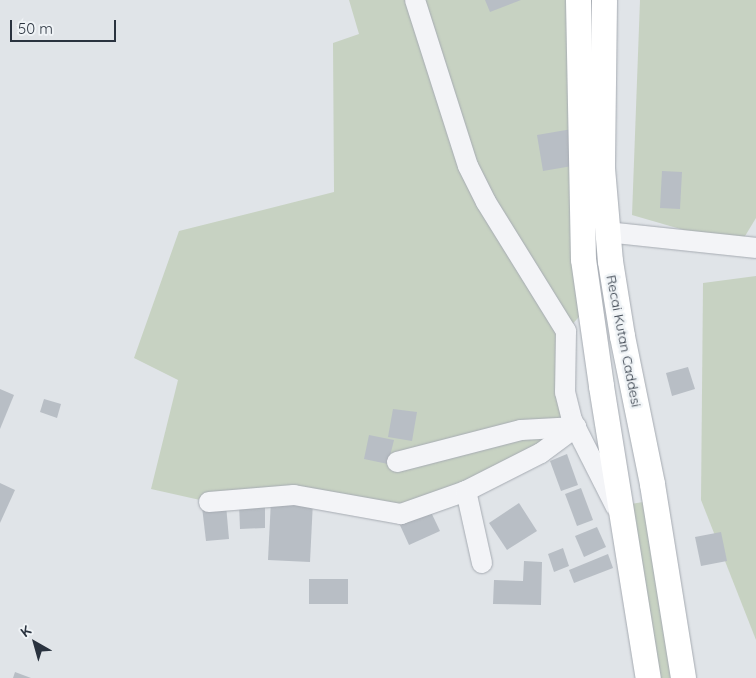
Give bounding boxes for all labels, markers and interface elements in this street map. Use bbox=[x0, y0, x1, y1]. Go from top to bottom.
scale bar bbox=[12, 10, 119, 42]
text: 50 m bbox=[18, 19, 53, 38]
street label: Recai Kutan Caddesi bbox=[603, 274, 645, 408]
north arrow bbox=[10, 618, 60, 668]
text: K bbox=[17, 621, 35, 641]

